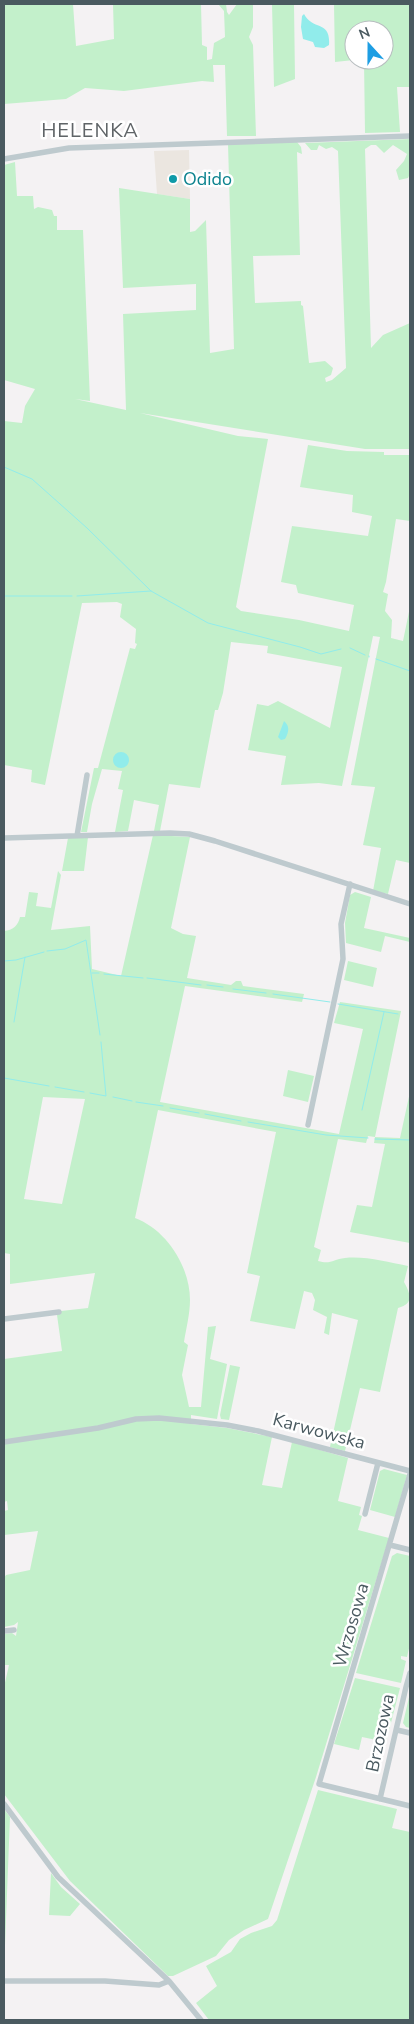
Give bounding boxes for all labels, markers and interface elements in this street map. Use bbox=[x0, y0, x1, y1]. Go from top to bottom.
north arrow bbox=[344, 20, 394, 70]
text: N bbox=[356, 23, 373, 44]
district label: HELENKA bbox=[41, 117, 139, 144]
place label: Odido bbox=[183, 167, 232, 191]
marker: Odido bbox=[167, 173, 179, 185]
street label: Karwowska bbox=[270, 1407, 368, 1455]
street label: Wrzosowa bbox=[328, 1580, 374, 1670]
street label: Brzozowa bbox=[360, 1692, 400, 1774]

